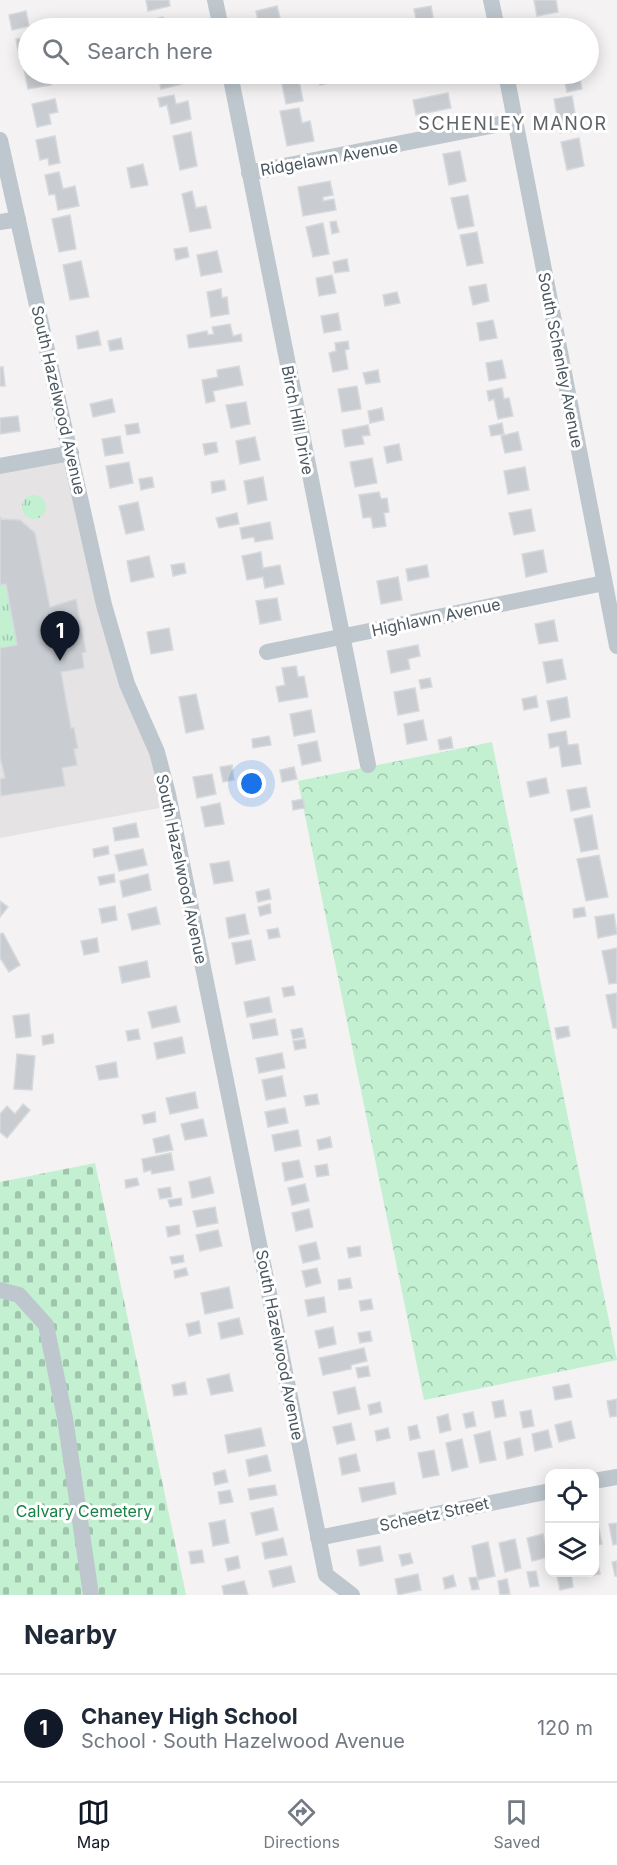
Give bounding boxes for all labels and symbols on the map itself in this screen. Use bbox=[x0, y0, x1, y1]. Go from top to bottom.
district label: SCHENLEY MANOR bbox=[418, 113, 608, 134]
street label: Ridgelawn Avenue bbox=[259, 136, 399, 180]
street label: South Schenley Avenue bbox=[534, 270, 588, 450]
street label: South Hazelwood Avenue bbox=[27, 303, 91, 497]
street label: Birch Hill Drive bbox=[278, 364, 318, 476]
street label: Highlawn Avenue bbox=[370, 594, 502, 640]
pin: 1 bbox=[40, 612, 80, 661]
your location bbox=[237, 769, 266, 798]
street label: South Hazelwood Avenue bbox=[152, 772, 212, 966]
street label: South Hazelwood Avenue bbox=[252, 1248, 308, 1442]
street label: Scheetz Street bbox=[378, 1493, 490, 1535]
park label: Calvary Cemetery bbox=[16, 1501, 152, 1521]

